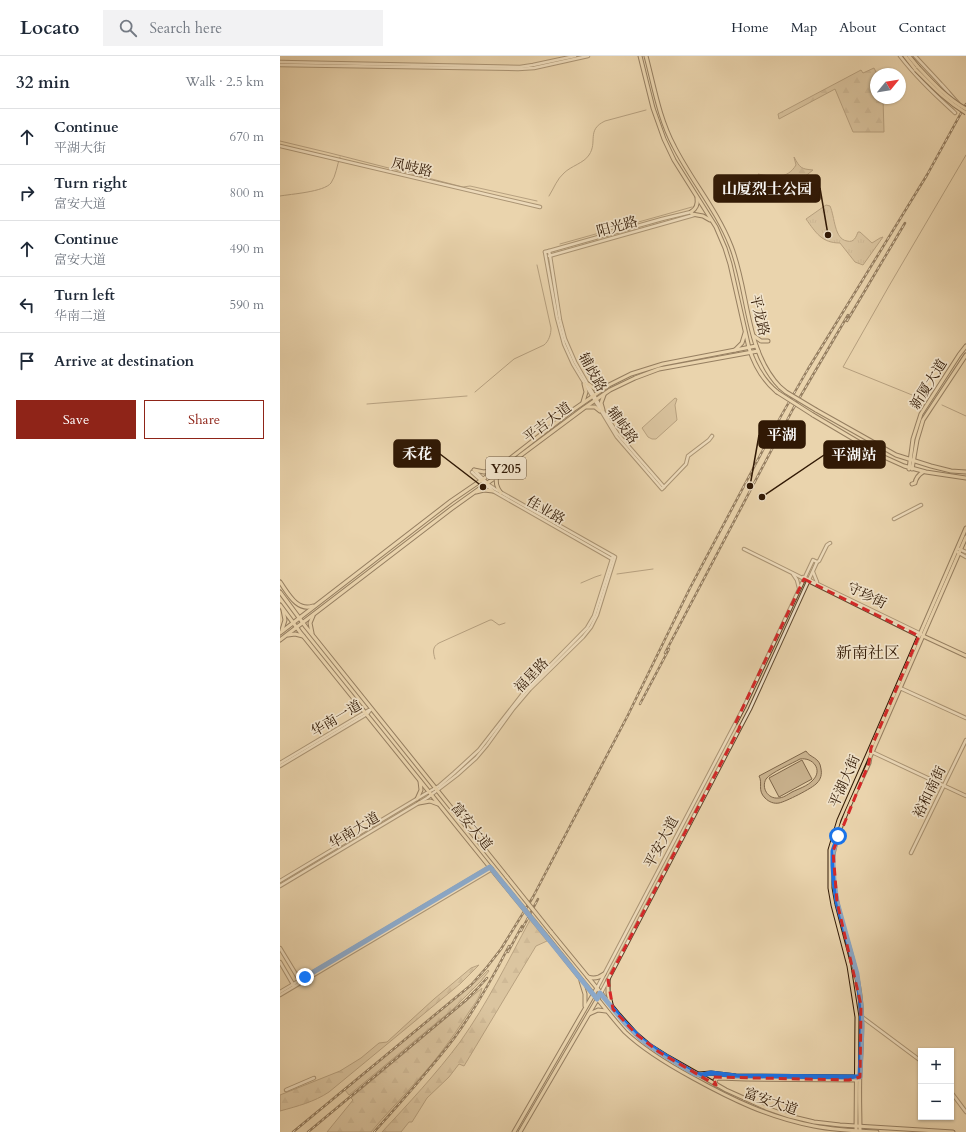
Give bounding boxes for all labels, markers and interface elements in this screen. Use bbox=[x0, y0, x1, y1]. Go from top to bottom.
search box bbox=[103, 10, 383, 46]
text: Locato bbox=[20, 15, 79, 41]
icon: search bbox=[117, 17, 139, 39]
text: Search here bbox=[149, 18, 222, 38]
text: Home bbox=[731, 18, 769, 37]
text: Map bbox=[791, 18, 817, 37]
text: About bbox=[839, 18, 876, 37]
text: Contact bbox=[898, 18, 946, 37]
north arrow bbox=[870, 68, 906, 104]
text: 32 min bbox=[16, 71, 70, 94]
text: Walk · 2.5 km bbox=[185, 73, 264, 91]
text: Continue bbox=[54, 117, 119, 137]
icon: ahead bbox=[16, 126, 38, 148]
text: 670 m bbox=[230, 128, 264, 146]
text: 平湖大街 bbox=[54, 139, 106, 157]
street label: 凤岐路 bbox=[389, 154, 434, 181]
text: Turn right bbox=[54, 173, 127, 193]
callout: 山厦烈士公园 bbox=[714, 175, 820, 202]
text: 山厦烈士公园 bbox=[722, 179, 812, 199]
icon: right bbox=[16, 182, 38, 204]
text: 800 m bbox=[230, 184, 264, 202]
text: 富安大道 bbox=[54, 195, 106, 213]
street label: 阳光路 bbox=[594, 212, 640, 241]
text: Continue bbox=[54, 229, 119, 249]
icon: ahead bbox=[16, 238, 38, 260]
text: 490 m bbox=[230, 240, 264, 258]
text: 富安大道 bbox=[54, 251, 106, 269]
text: Turn left bbox=[54, 285, 115, 305]
street label: 平龙路 bbox=[746, 293, 773, 338]
icon: left bbox=[16, 294, 38, 316]
text: 590 m bbox=[230, 296, 264, 314]
text: 华南二道 bbox=[54, 307, 106, 325]
street label: 辅歧路 bbox=[574, 349, 611, 395]
icon: arrive bbox=[16, 350, 38, 372]
text: Arrive at destination bbox=[54, 351, 194, 371]
street label: 新厦大道 bbox=[906, 355, 951, 413]
street label: 平吉大道 bbox=[519, 398, 575, 447]
button: Save bbox=[16, 400, 136, 439]
button: Share bbox=[144, 400, 264, 439]
street label: 辅岐路 bbox=[603, 403, 642, 448]
callout: 平湖 bbox=[759, 421, 805, 448]
text: 平湖 bbox=[767, 425, 797, 445]
callout: 禾花 bbox=[394, 440, 440, 467]
callout: 平湖站 bbox=[824, 441, 885, 468]
text: 禾花 bbox=[402, 444, 432, 464]
text: 平湖站 bbox=[831, 445, 877, 465]
road number: Y205 bbox=[486, 457, 526, 479]
street label: 佳业路 bbox=[523, 492, 569, 529]
street label: 守珍街 bbox=[844, 578, 890, 613]
district label: 新南社区 bbox=[836, 642, 900, 664]
street label: 福星路 bbox=[510, 654, 553, 697]
street label: 华南一道 bbox=[307, 696, 365, 741]
street label: 平湖大街 bbox=[824, 752, 865, 811]
street label: 裕和南街 bbox=[909, 763, 950, 822]
street label: 富安大道 bbox=[447, 799, 497, 854]
street label: 华南大道 bbox=[325, 808, 383, 853]
street label: 平安大道 bbox=[640, 813, 683, 871]
route start bbox=[829, 827, 847, 845]
route end bbox=[296, 968, 314, 986]
map controls bbox=[918, 1048, 954, 1120]
button: + bbox=[918, 1048, 954, 1084]
street label: 富安大道 bbox=[741, 1083, 800, 1120]
button: − bbox=[918, 1084, 954, 1120]

